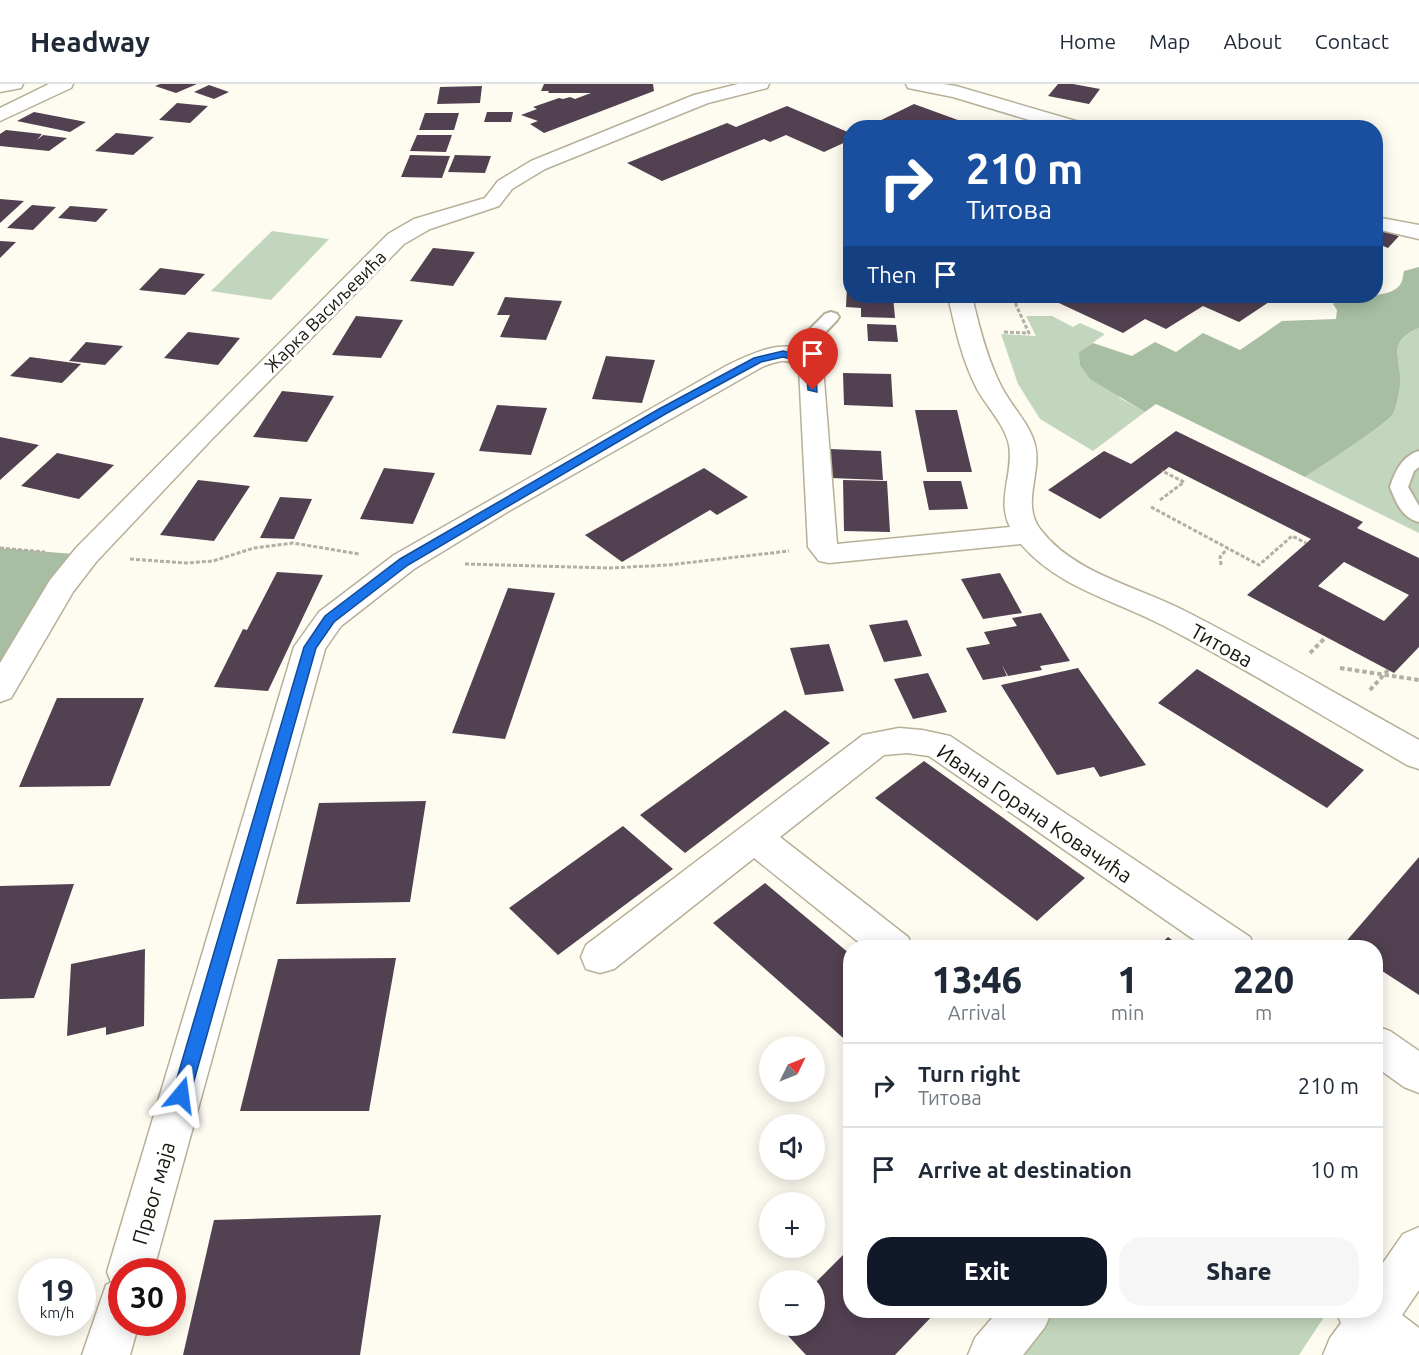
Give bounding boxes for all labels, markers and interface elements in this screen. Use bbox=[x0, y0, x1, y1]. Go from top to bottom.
text: Headway bbox=[30, 26, 150, 57]
text: Home bbox=[1059, 29, 1116, 53]
text: Map bbox=[1149, 29, 1190, 53]
text: About bbox=[1223, 29, 1282, 53]
text: Contact bbox=[1315, 29, 1389, 53]
icon: right bbox=[867, 144, 945, 222]
text: 210 m bbox=[966, 145, 1083, 192]
text: Титова bbox=[966, 194, 1052, 224]
street label: Жарка Васиљевића bbox=[260, 246, 390, 376]
icon: arrive bbox=[929, 258, 962, 291]
text: Then bbox=[867, 262, 917, 287]
pin bbox=[787, 328, 838, 390]
icon: arrive bbox=[796, 337, 829, 370]
street label: Титова bbox=[1187, 618, 1257, 672]
street label: Ивана Горана Ковачића bbox=[933, 739, 1137, 887]
text: 13:46 bbox=[932, 959, 1022, 1000]
text: 1 bbox=[1117, 959, 1138, 1000]
text: 220 bbox=[1233, 959, 1294, 1000]
text: Arrival bbox=[948, 1001, 1006, 1024]
text: min bbox=[1111, 1001, 1144, 1024]
text: m bbox=[1255, 1001, 1272, 1024]
north arrow bbox=[759, 1036, 825, 1102]
map controls bbox=[759, 1036, 825, 1336]
text: Turn right bbox=[918, 1061, 1020, 1086]
position arrow bbox=[149, 1063, 213, 1127]
icon: right bbox=[867, 1069, 900, 1102]
text: 210 m bbox=[1298, 1073, 1359, 1098]
text: Титова bbox=[918, 1086, 982, 1109]
button: sound bbox=[759, 1114, 825, 1180]
street label: Првог маја bbox=[127, 1139, 179, 1247]
icon: arrive bbox=[867, 1153, 900, 1186]
text: Arrive at destination bbox=[918, 1157, 1132, 1182]
text: 10 m bbox=[1310, 1157, 1359, 1182]
button: + bbox=[759, 1192, 825, 1258]
button: Exit bbox=[867, 1237, 1107, 1306]
button: Share bbox=[1119, 1237, 1359, 1306]
speed limit sign: 30 bbox=[108, 1258, 186, 1336]
button: − bbox=[759, 1270, 825, 1336]
text: 19 bbox=[40, 1273, 74, 1307]
text: km/h bbox=[40, 1304, 74, 1321]

